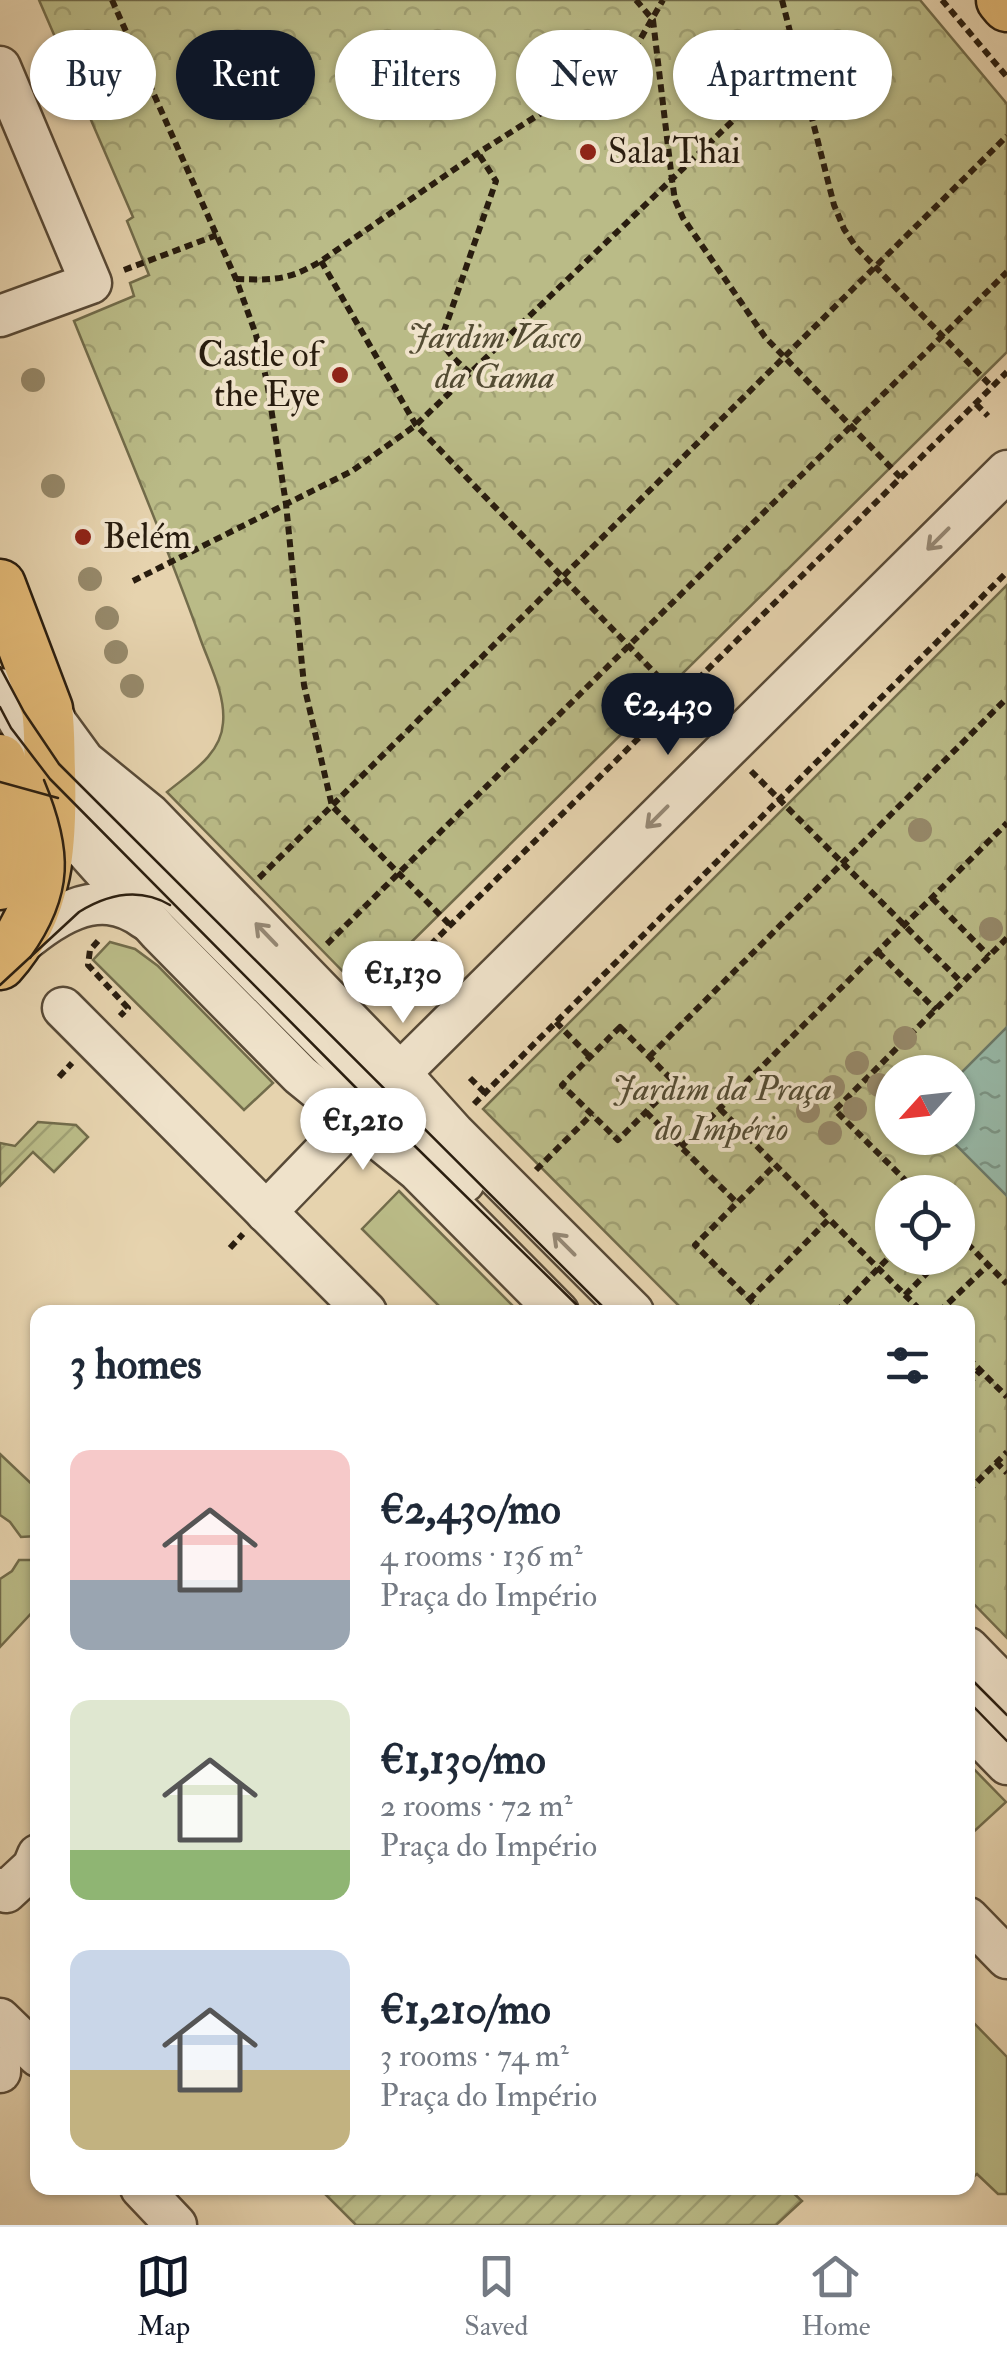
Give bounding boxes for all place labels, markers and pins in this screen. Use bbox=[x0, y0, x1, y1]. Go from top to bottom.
place label: Sala Thai bbox=[608, 130, 741, 174]
marker: Sala Thai bbox=[577, 141, 599, 163]
place label: Castle of the Eye bbox=[198, 333, 325, 417]
marker: Castle of the Eye bbox=[329, 364, 351, 386]
place label: Belém bbox=[103, 515, 191, 559]
marker: Belém bbox=[72, 526, 94, 548]
pin: €2,430 bbox=[587, 673, 749, 758]
pin: €1,130 bbox=[322, 941, 484, 1026]
pin: €1,210 bbox=[282, 1088, 444, 1173]

